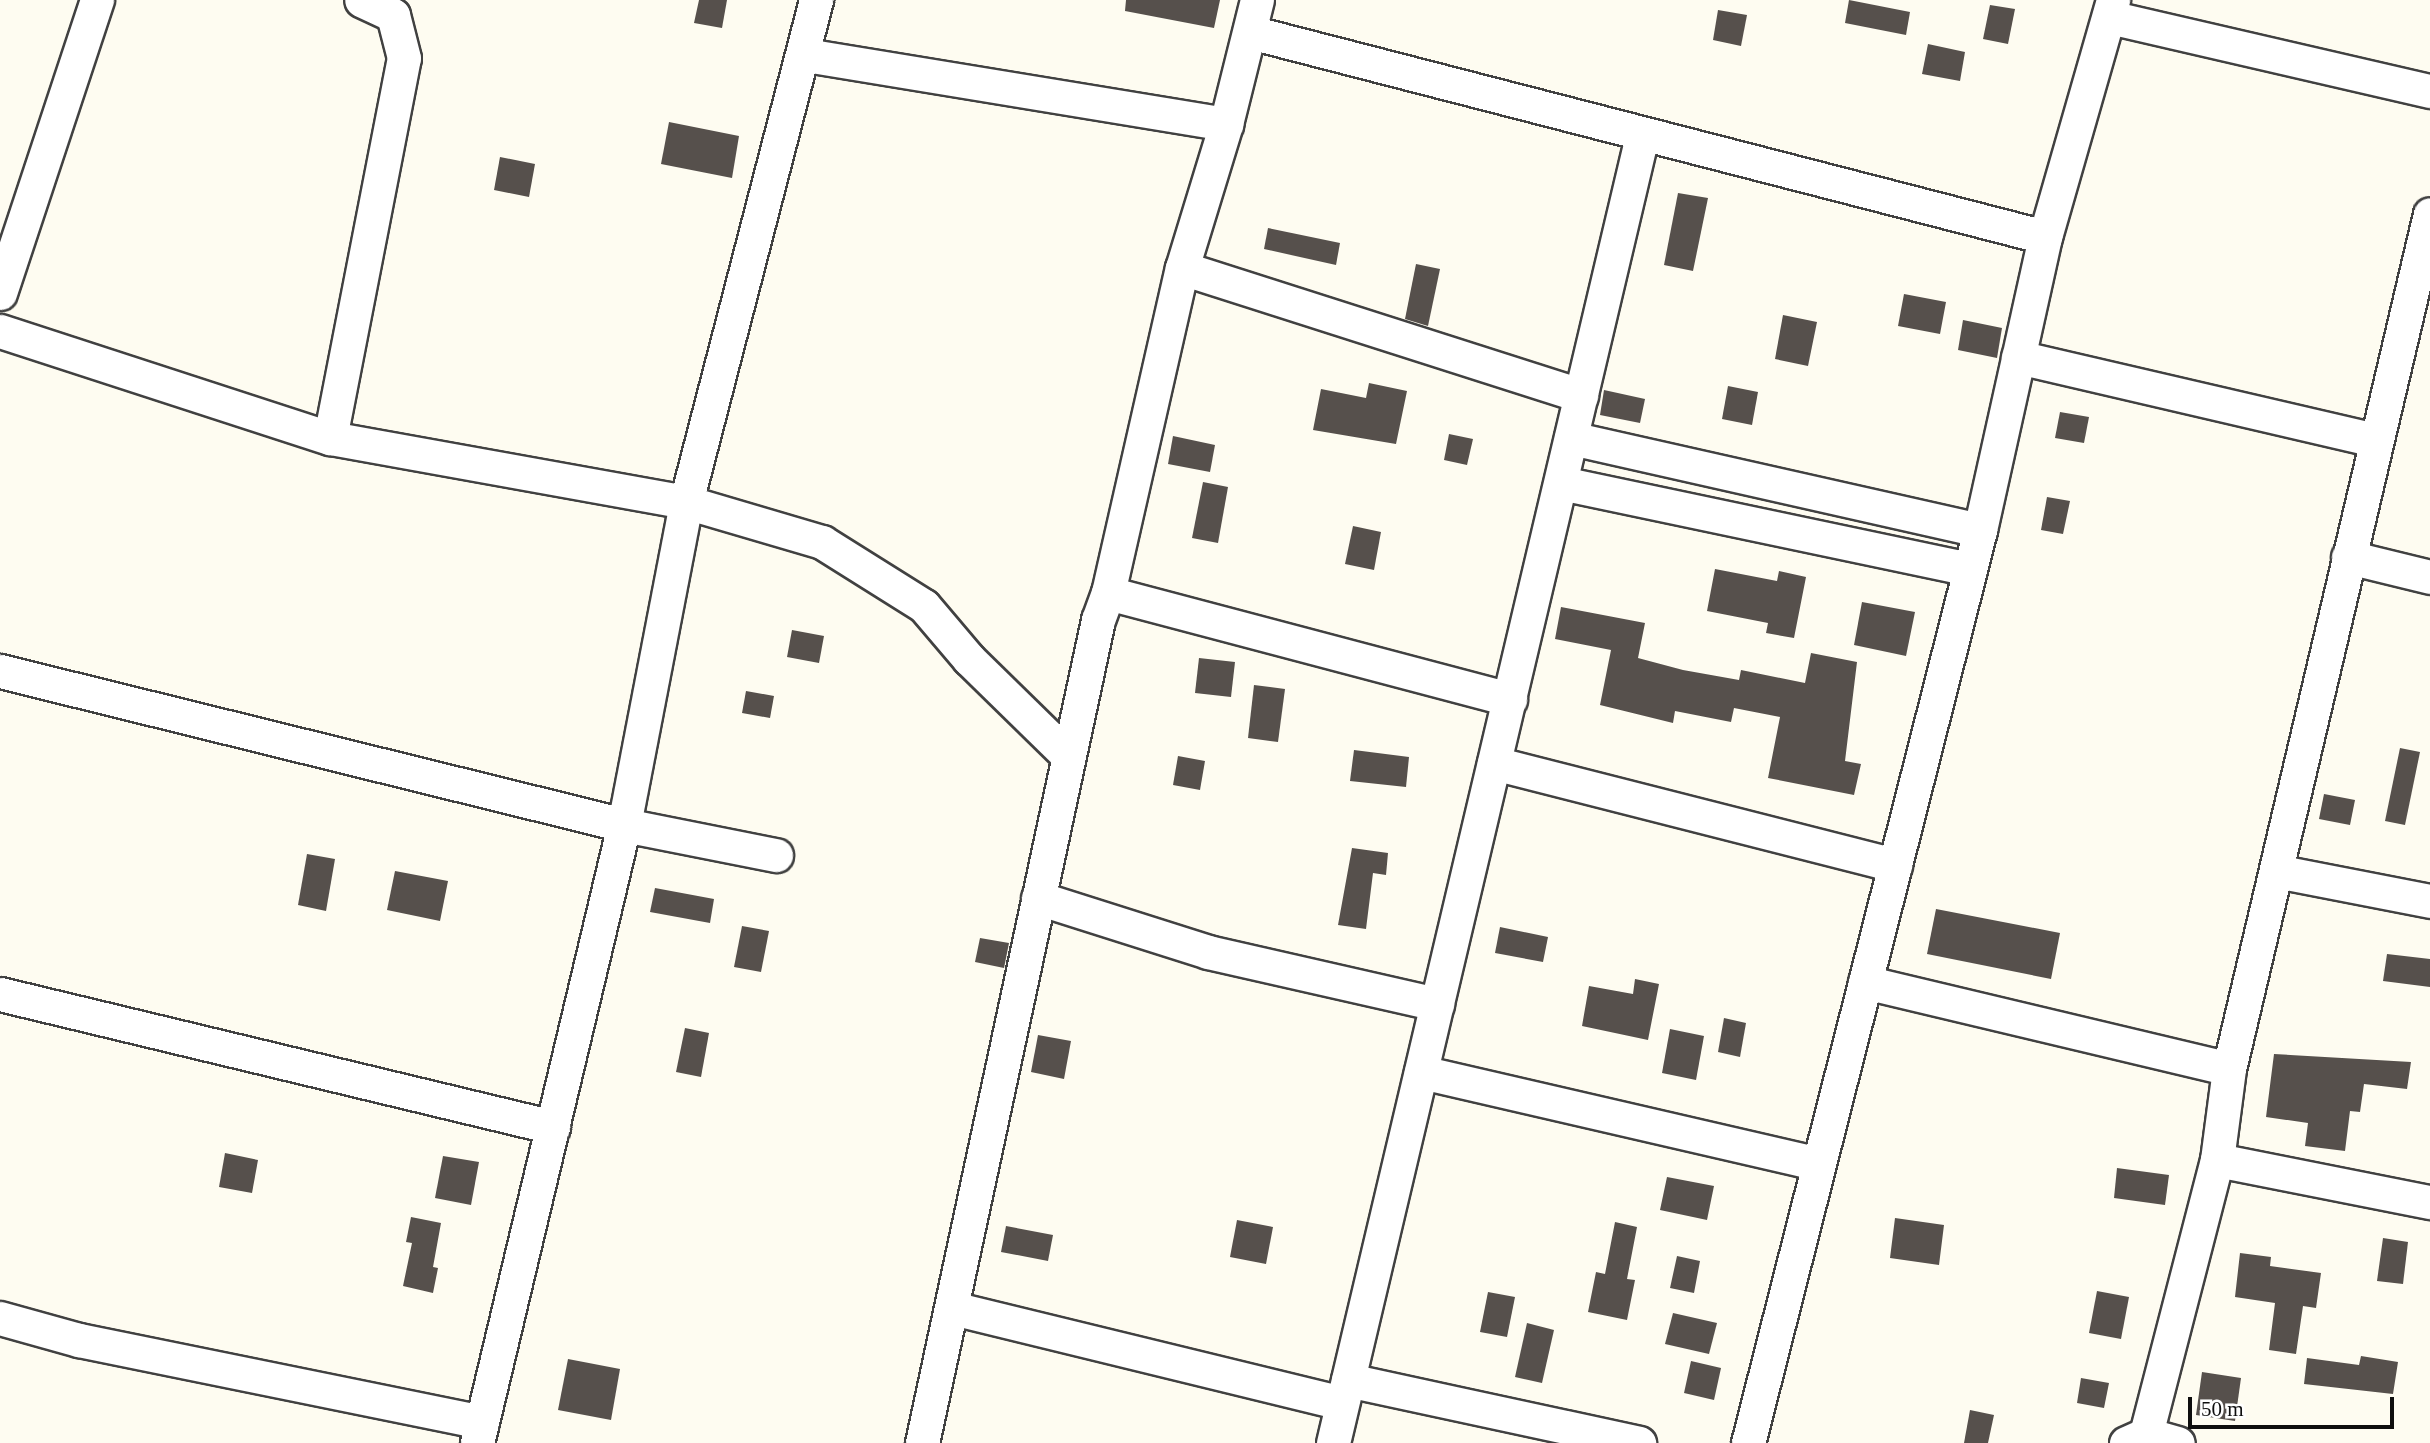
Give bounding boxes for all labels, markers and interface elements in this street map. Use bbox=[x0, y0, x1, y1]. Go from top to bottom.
scale bar bbox=[2192, 1384, 2398, 1428]
text: 50 m bbox=[2201, 1397, 2244, 1421]

